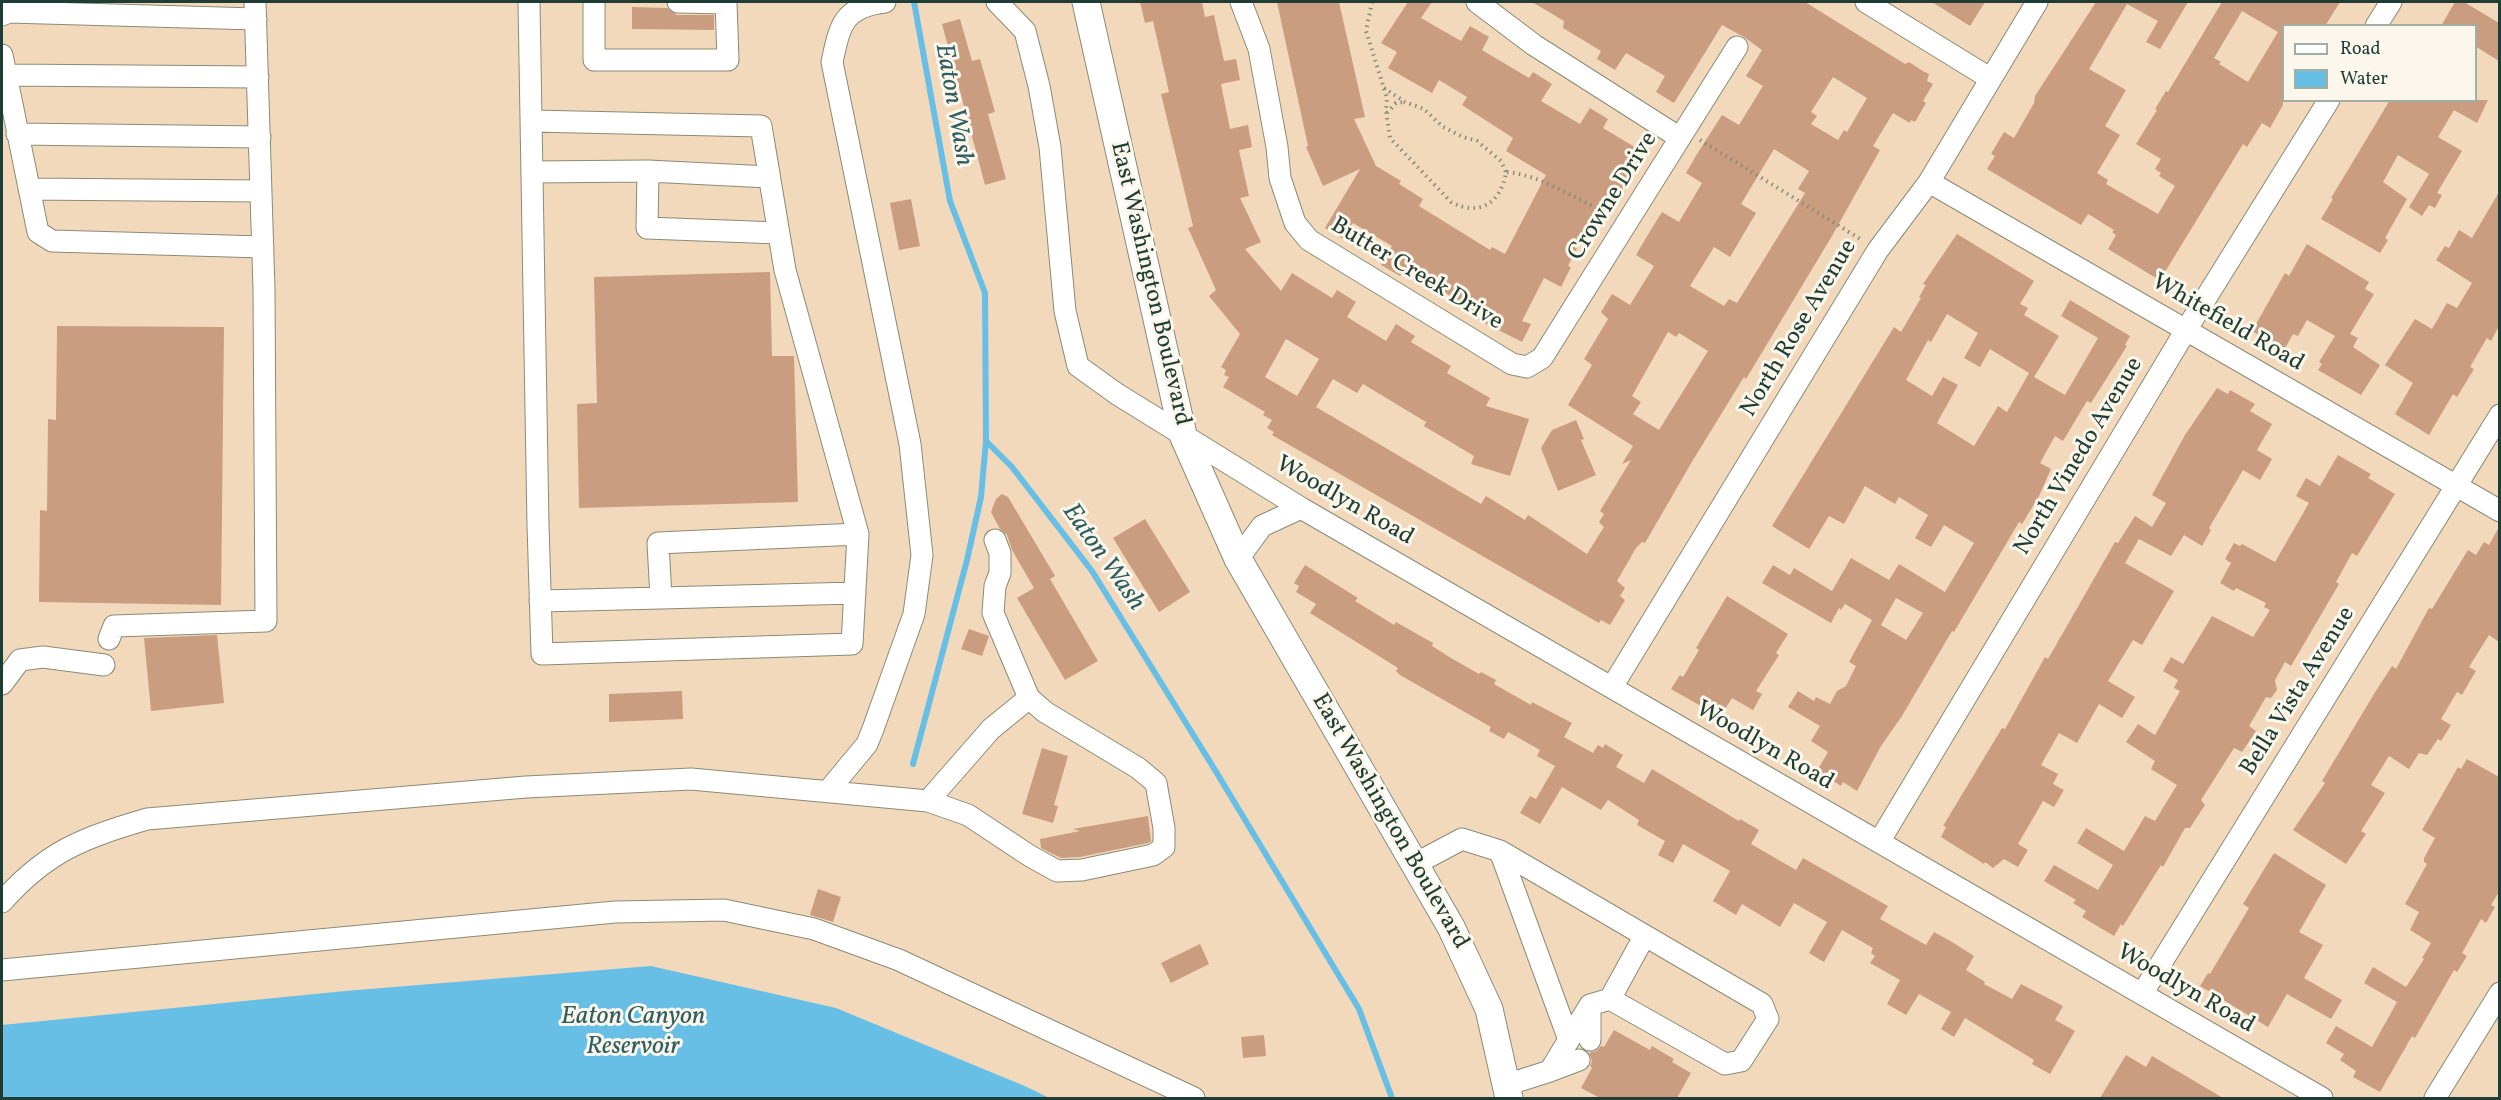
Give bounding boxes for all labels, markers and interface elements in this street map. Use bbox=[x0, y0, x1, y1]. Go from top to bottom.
legend bbox=[2282, 24, 2477, 102]
text: Road bbox=[2340, 37, 2381, 62]
water label: Eaton Wash bbox=[926, 41, 978, 169]
text: Water bbox=[2340, 67, 2388, 92]
street label: Crowne Drive bbox=[1563, 127, 1665, 267]
street label: East Washington Boulevard bbox=[1102, 139, 1196, 429]
street label: Butter Creek Drive bbox=[1325, 212, 1507, 338]
street label: North Rose Avenue bbox=[1736, 235, 1864, 423]
street label: Whitefield Road bbox=[2146, 269, 2308, 379]
street label: North Vinedo Avenue bbox=[2009, 353, 2151, 561]
street label: Woodlyn Road bbox=[1270, 451, 1418, 553]
water label: Eaton Wash bbox=[1054, 498, 1150, 618]
street label: Bella Vista Avenue bbox=[2235, 602, 2363, 782]
street label: East Washington Boulevard bbox=[1304, 689, 1474, 955]
street label: Woodlyn Road bbox=[1690, 696, 1838, 798]
street label: Woodlyn Road bbox=[2111, 939, 2259, 1041]
water label: Eaton Canyon Reservoir bbox=[561, 1002, 705, 1064]

